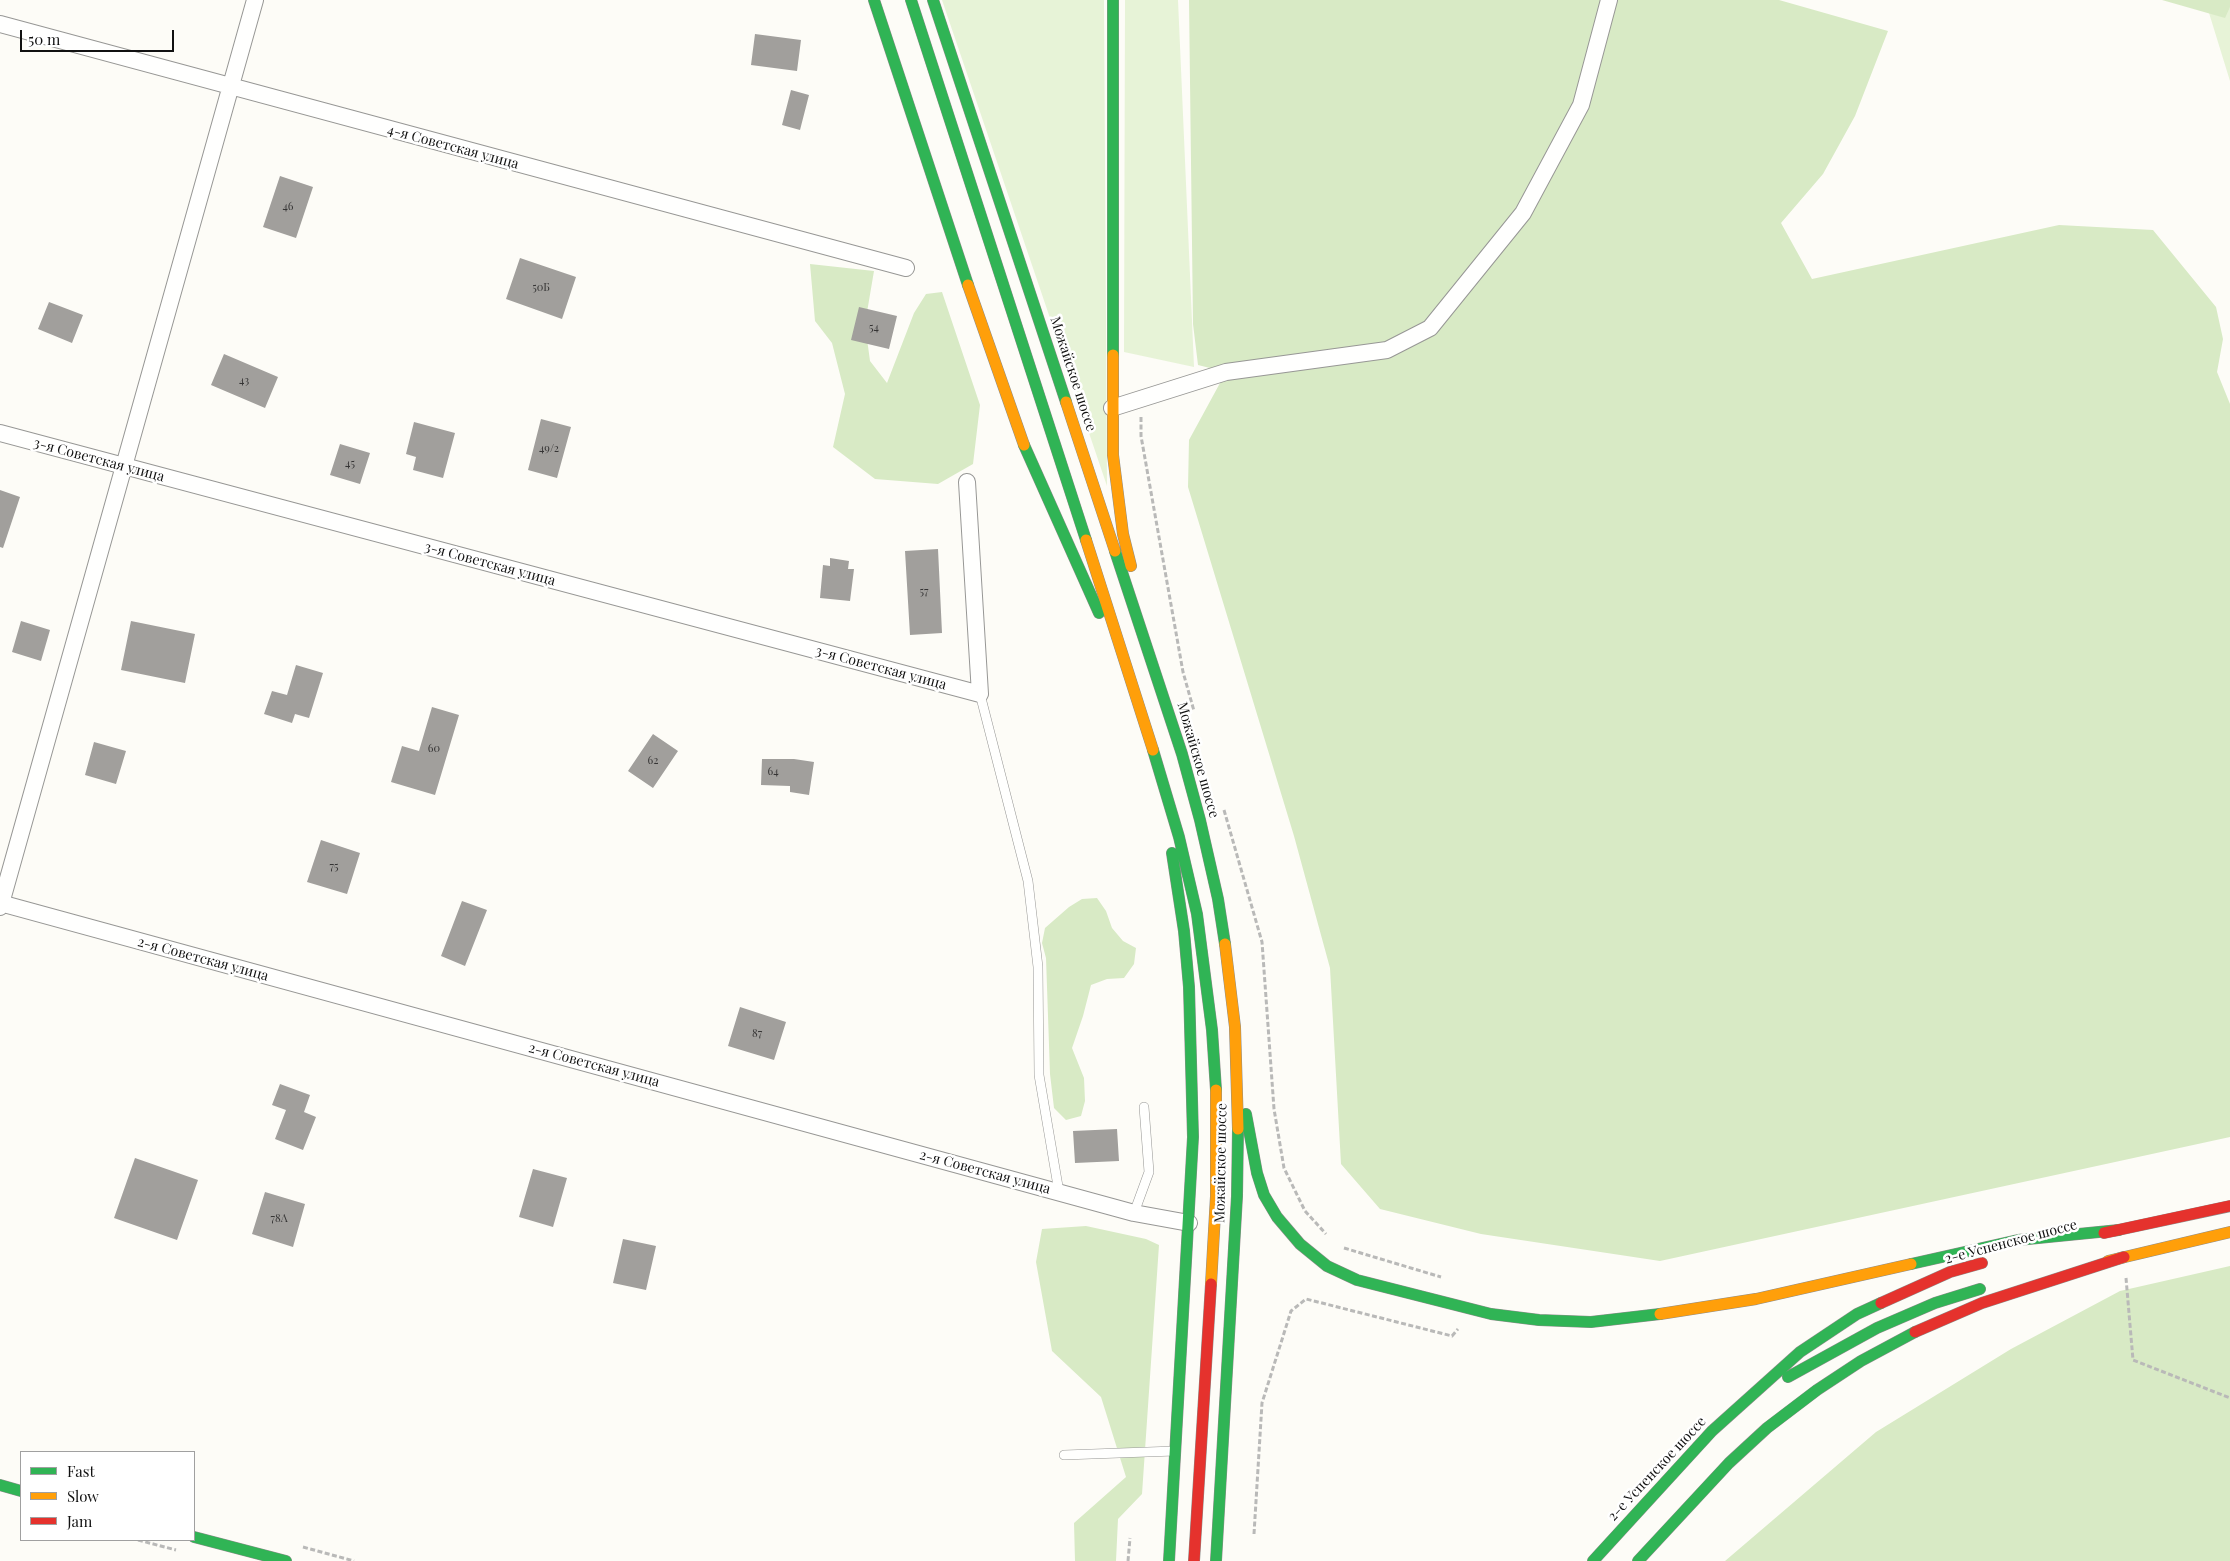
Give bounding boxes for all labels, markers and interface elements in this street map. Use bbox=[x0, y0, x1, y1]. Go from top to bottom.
scale bar bbox=[22, 20, 176, 52]
text: 50 m bbox=[28, 29, 60, 49]
street label: 4-я Советская улица bbox=[385, 121, 521, 173]
house number: 46 bbox=[282, 200, 294, 214]
house number: 50Б bbox=[532, 281, 550, 295]
street label: Можайское шоссе bbox=[1047, 315, 1099, 433]
house number: 54 bbox=[869, 321, 879, 335]
house number: 43 bbox=[239, 374, 249, 388]
street label: 3-я Советская улица bbox=[32, 434, 166, 486]
house number: 49/2 bbox=[539, 442, 559, 456]
house number: 45 bbox=[345, 457, 355, 471]
street label: 3-я Советская улица bbox=[423, 538, 557, 590]
house number: 57 bbox=[919, 585, 929, 599]
street label: 3-я Советская улица bbox=[814, 642, 948, 694]
street label: Можайское шоссе bbox=[1173, 700, 1223, 820]
house number: 60 bbox=[428, 742, 440, 756]
house number: 62 bbox=[648, 754, 658, 768]
house number: 64 bbox=[767, 765, 779, 779]
house number: 75 bbox=[329, 860, 339, 874]
street label: 2-я Советская улица bbox=[136, 933, 270, 985]
house number: 87 bbox=[752, 1027, 762, 1041]
street label: 2-я Советская улица bbox=[527, 1039, 661, 1091]
street label: Можайское шоссе bbox=[1212, 1103, 1230, 1223]
street label: 2-я Советская улица bbox=[918, 1146, 1052, 1198]
house number: 78А bbox=[270, 1212, 288, 1226]
street label: 2-е Успенское шоссе bbox=[1943, 1216, 2079, 1268]
street label: 2-е Успенское шоссе bbox=[1604, 1413, 1710, 1525]
legend bbox=[20, 1451, 195, 1541]
text: Fast bbox=[67, 1461, 95, 1481]
text: Slow bbox=[67, 1486, 99, 1506]
text: Jam bbox=[67, 1511, 92, 1531]

